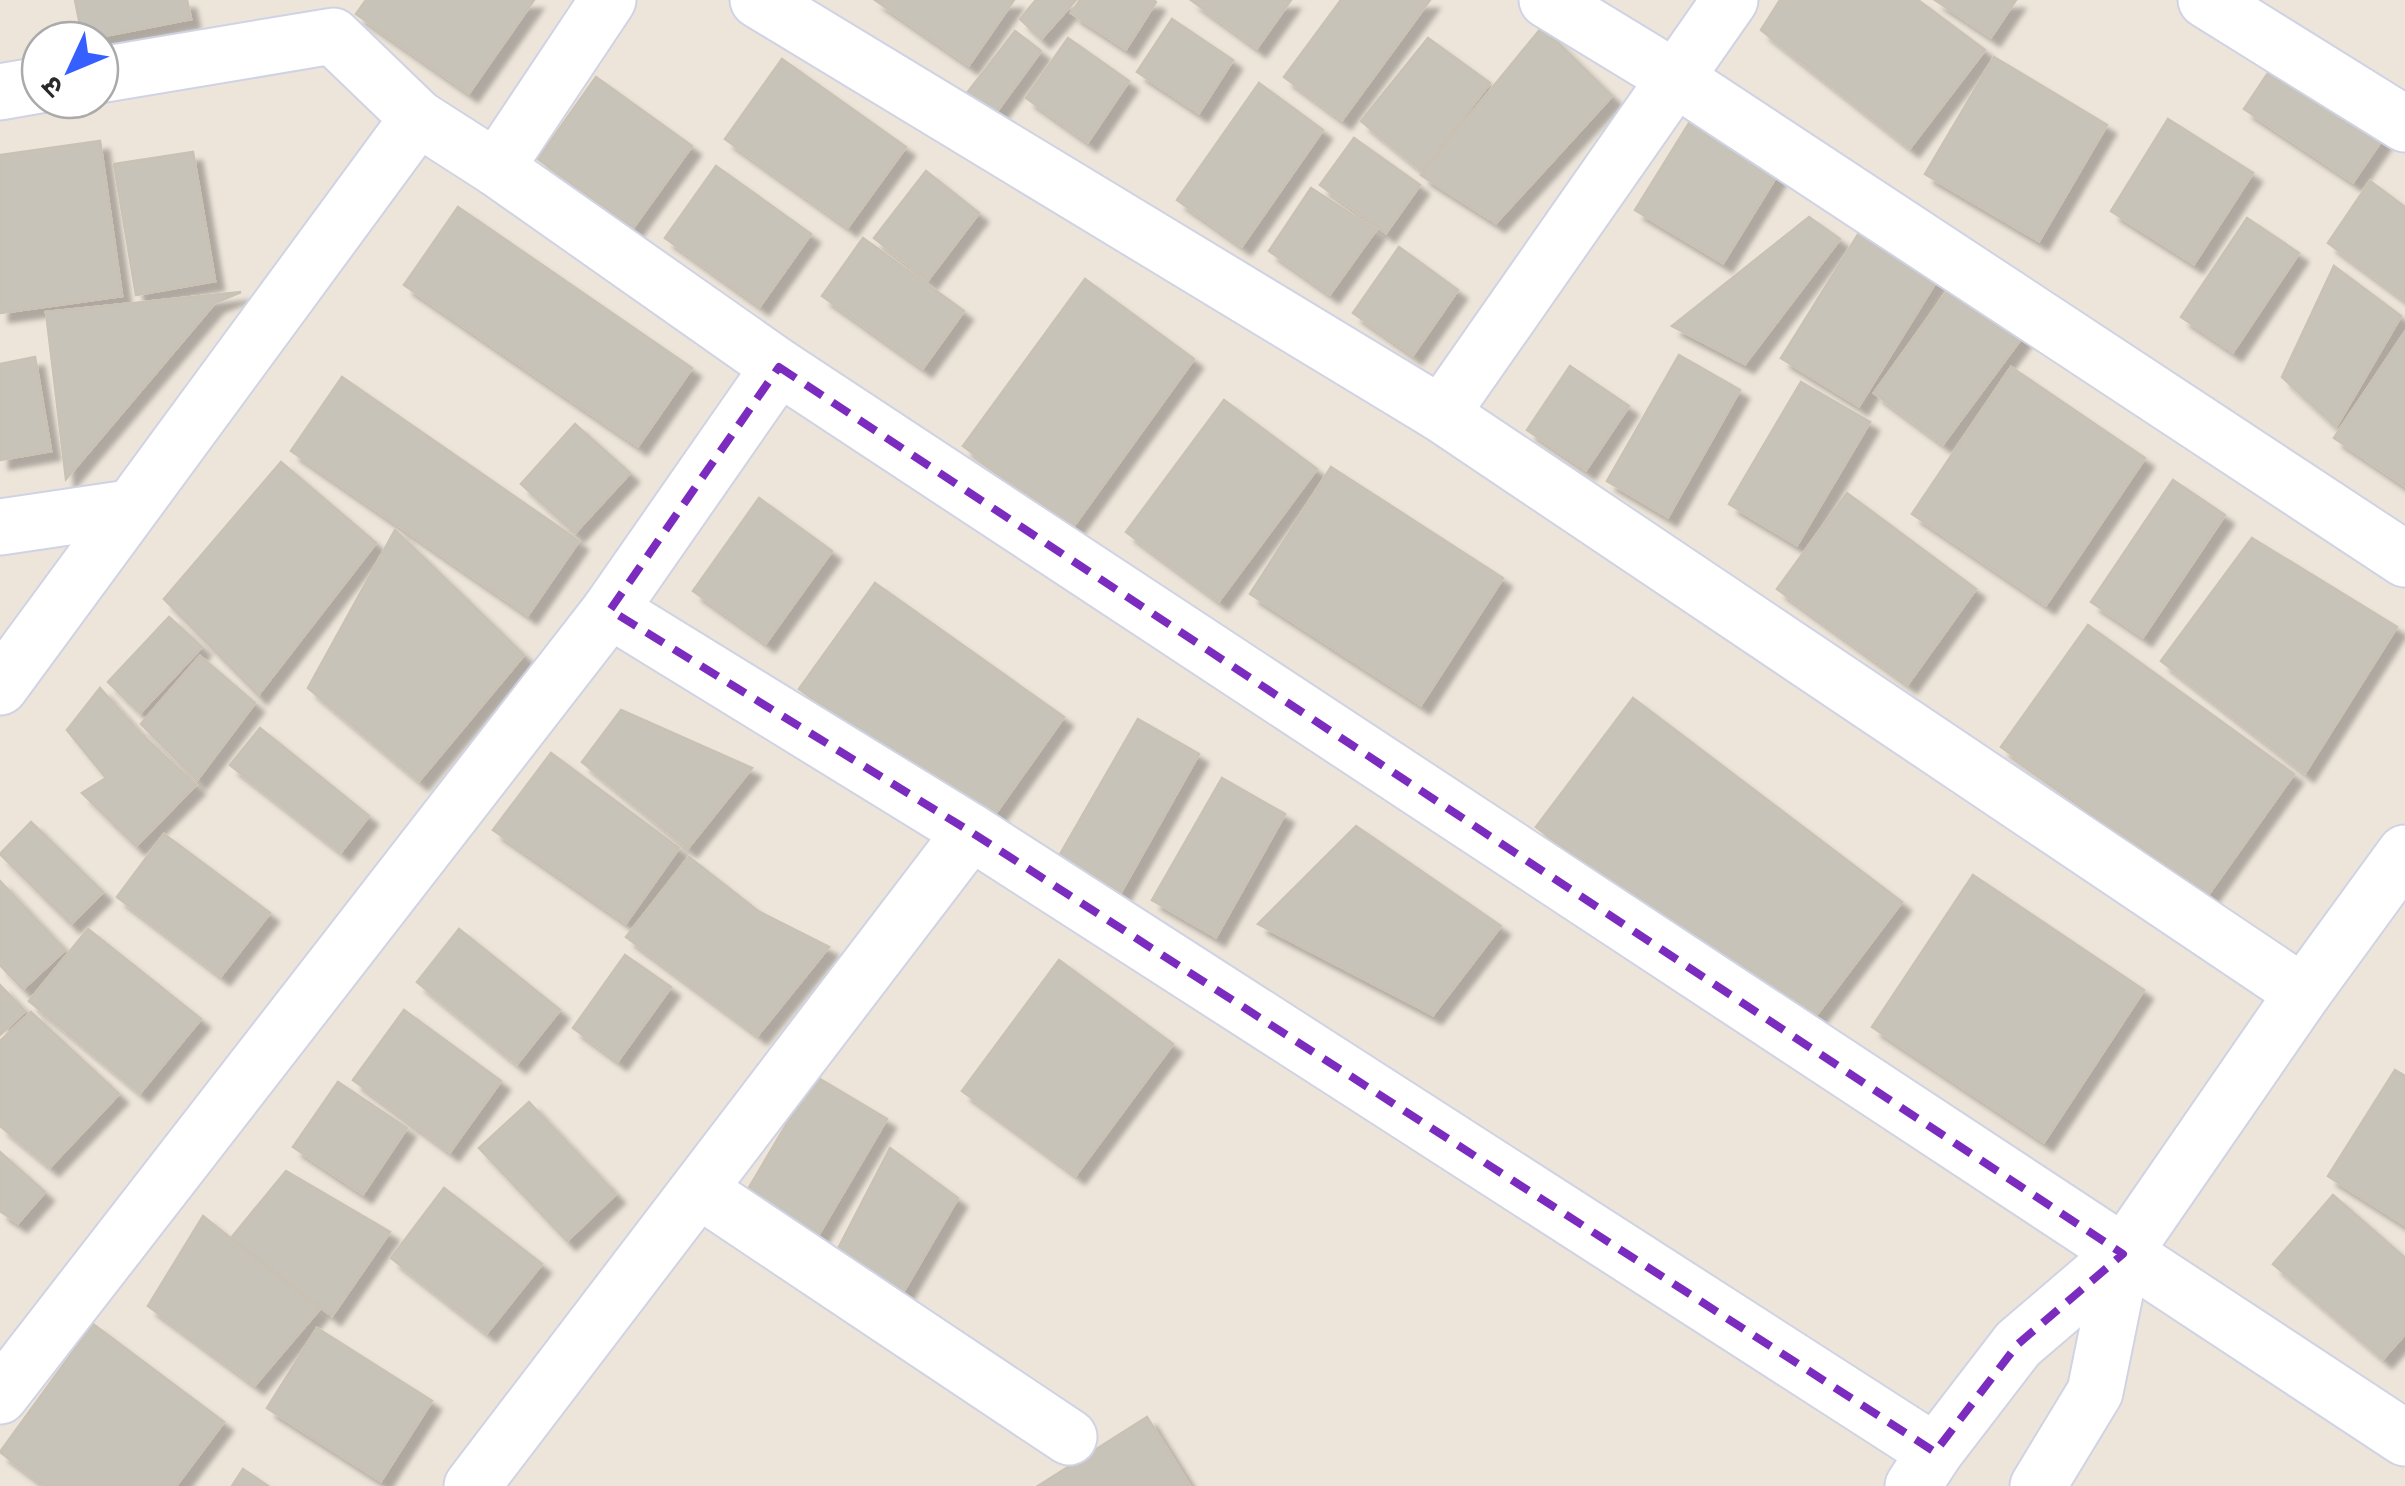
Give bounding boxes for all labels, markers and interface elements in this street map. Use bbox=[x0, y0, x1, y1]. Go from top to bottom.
north arrow bbox=[20, 20, 120, 120]
text: उ bbox=[35, 70, 69, 104]

